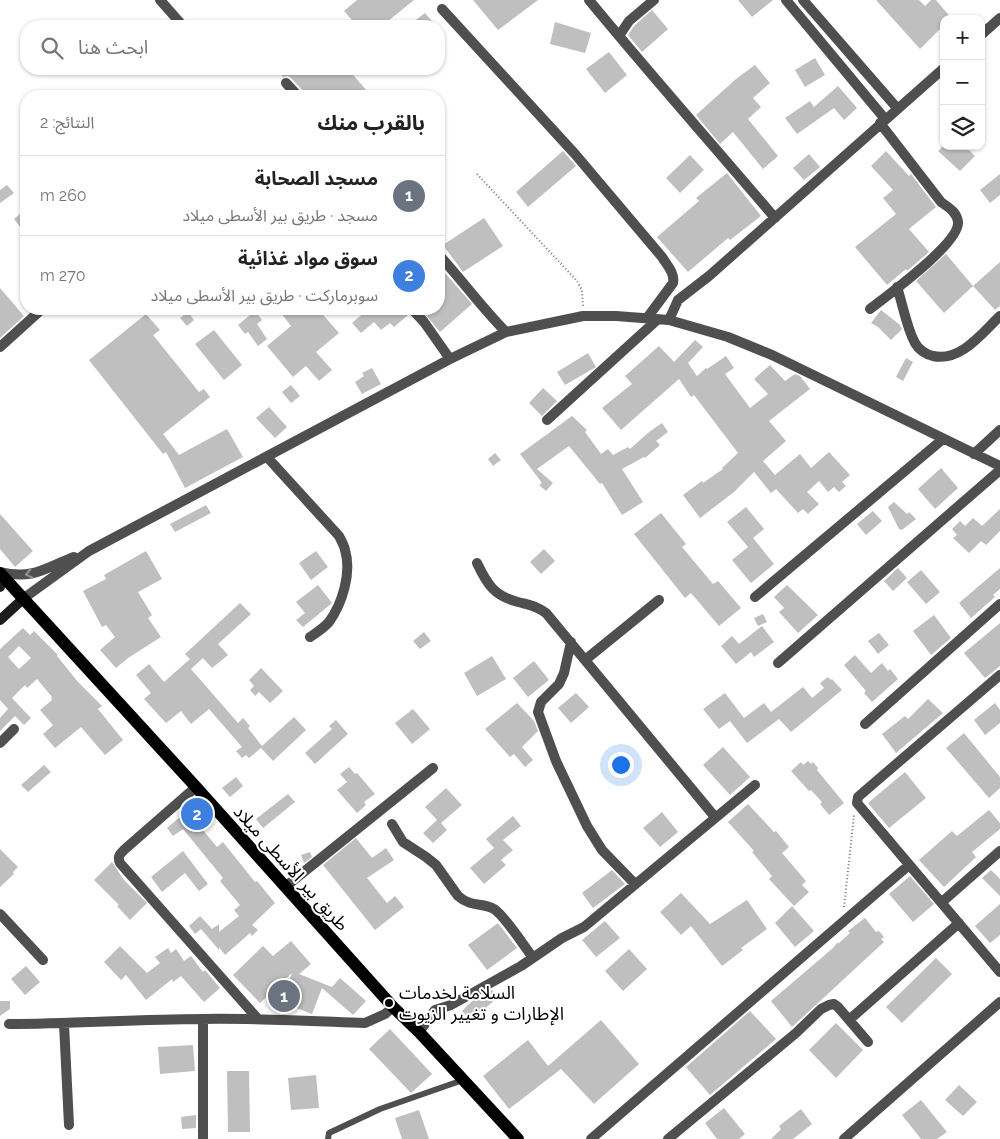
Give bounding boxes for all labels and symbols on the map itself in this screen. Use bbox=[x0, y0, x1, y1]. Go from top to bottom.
one-way arrow bbox=[25, 568, 33, 579]
your location bbox=[608, 752, 634, 778]
pin: 2 bbox=[181, 795, 213, 833]
street label: طريق بير الأسطى ميلاد bbox=[229, 801, 353, 935]
pin: 1 bbox=[268, 977, 300, 1015]
place label: السلامة لخدمات الإطارات و تغيير الزيوت bbox=[399, 982, 564, 1026]
marker: السلامة لخدمات الإطارات و تغيير الزيوت bbox=[383, 997, 395, 1009]

